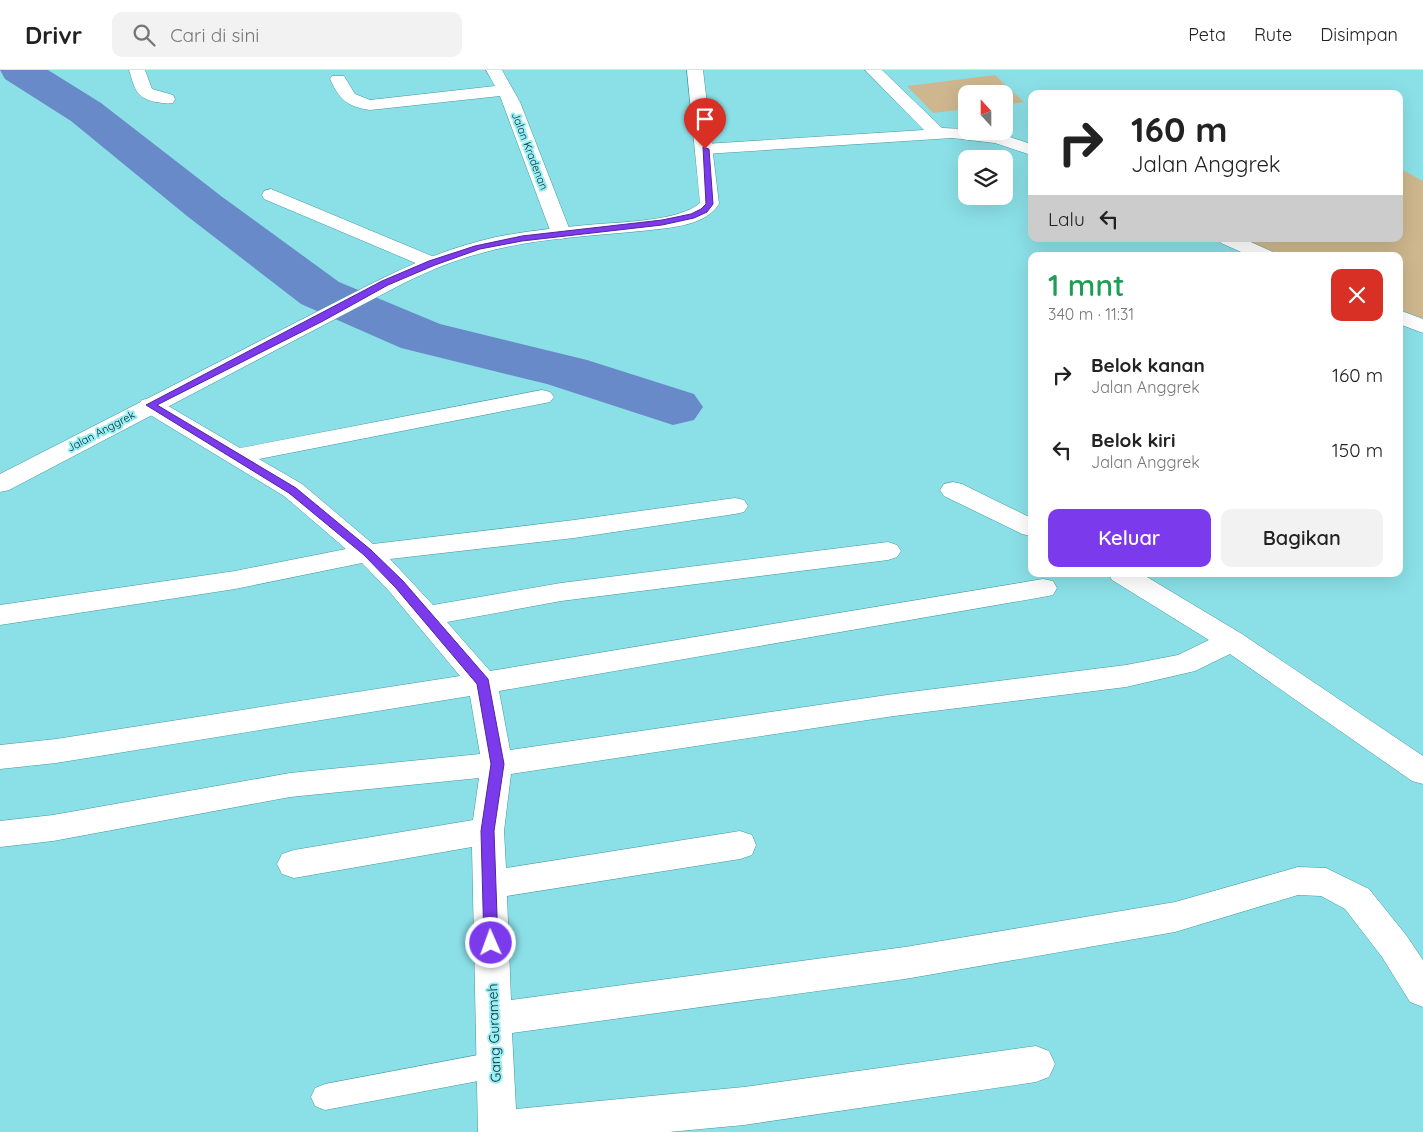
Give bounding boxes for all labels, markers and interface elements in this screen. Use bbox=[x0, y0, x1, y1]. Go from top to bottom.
search box bbox=[112, 12, 462, 57]
text: Drivr bbox=[25, 20, 82, 50]
icon: search bbox=[130, 21, 158, 49]
text: Cari di sini bbox=[170, 23, 259, 47]
text: Peta bbox=[1188, 23, 1226, 46]
text: Rute bbox=[1254, 23, 1292, 46]
text: Disimpan bbox=[1320, 23, 1398, 46]
north arrow bbox=[958, 85, 1012, 140]
map controls bbox=[958, 85, 1013, 205]
pin bbox=[684, 98, 726, 149]
icon: arrive bbox=[691, 105, 719, 133]
text: 160 m bbox=[1131, 107, 1228, 151]
street label: Jalan Kradenan bbox=[509, 110, 551, 192]
icon: right bbox=[1048, 110, 1113, 175]
button: layers bbox=[958, 150, 1013, 205]
text: Jalan Anggrek bbox=[1131, 150, 1281, 178]
icon: left bbox=[1095, 205, 1123, 233]
text: Lalu bbox=[1048, 207, 1085, 231]
text: 1 mnt bbox=[1048, 266, 1125, 304]
button: close bbox=[1331, 269, 1383, 321]
text: 340 m · 11:31 bbox=[1048, 304, 1134, 324]
text: Belok kanan bbox=[1091, 353, 1205, 377]
icon: right bbox=[1048, 361, 1076, 389]
text: 160 m bbox=[1332, 363, 1383, 387]
text: Jalan Anggrek bbox=[1091, 377, 1200, 397]
street label: Jalan Anggrek bbox=[65, 407, 137, 455]
text: Belok kiri bbox=[1091, 428, 1176, 452]
icon: left bbox=[1048, 436, 1076, 464]
text: 150 m bbox=[1332, 438, 1383, 462]
text: Jalan Anggrek bbox=[1091, 452, 1200, 472]
button: Keluar bbox=[1048, 509, 1211, 567]
button: Bagikan bbox=[1221, 509, 1383, 567]
position arrow bbox=[464, 916, 516, 968]
street label: Gang Gurameh bbox=[483, 983, 505, 1083]

